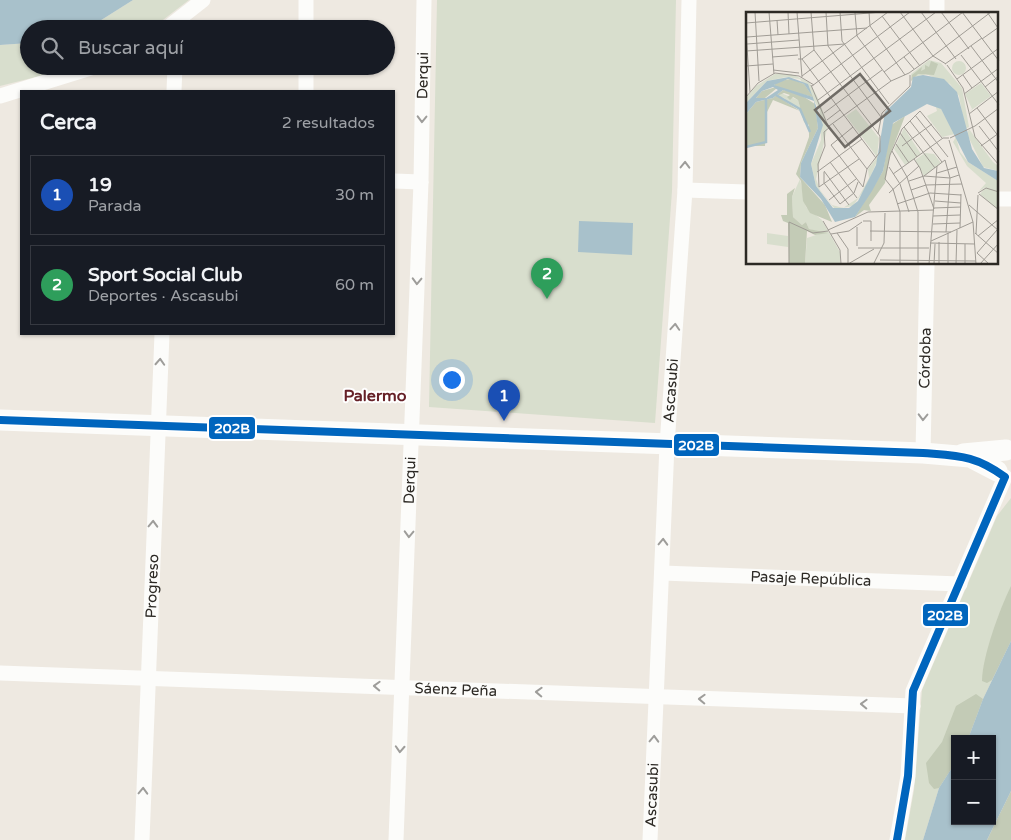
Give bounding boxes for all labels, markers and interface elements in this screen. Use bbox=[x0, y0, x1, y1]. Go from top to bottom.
inset map bbox=[746, 12, 998, 265]
search box bbox=[20, 20, 395, 75]
icon: search bbox=[38, 34, 66, 62]
text: Buscar aquí bbox=[78, 37, 184, 59]
street label: Derqui bbox=[413, 52, 432, 99]
text: Cerca bbox=[40, 110, 97, 135]
text: 2 resultados bbox=[282, 113, 375, 133]
one-way arrow bbox=[417, 115, 427, 123]
one-way arrow bbox=[680, 160, 691, 168]
text: 19 bbox=[88, 174, 112, 196]
text: 1 bbox=[52, 185, 62, 205]
text: 30 m bbox=[335, 185, 374, 205]
text: Parada bbox=[88, 196, 142, 216]
pin: 2 bbox=[531, 258, 563, 299]
text: Sport Social Club bbox=[88, 264, 243, 286]
text: 2 bbox=[52, 275, 62, 295]
text: 60 m bbox=[335, 275, 374, 295]
one-way arrow bbox=[412, 277, 423, 285]
text: Deportes · Ascasubi bbox=[88, 286, 239, 306]
one-way arrow bbox=[669, 323, 680, 331]
street label: Córdoba bbox=[915, 327, 935, 389]
one-way arrow bbox=[154, 357, 165, 365]
street label: Ascasubi bbox=[660, 358, 682, 423]
your location bbox=[439, 367, 465, 393]
pin: 1 bbox=[488, 380, 520, 421]
district label: Palermo bbox=[344, 386, 407, 406]
one-way arrow bbox=[918, 414, 929, 422]
line badge: 202B bbox=[208, 416, 256, 440]
text: 202B bbox=[214, 420, 250, 437]
line badge: 202B bbox=[673, 433, 720, 457]
text: 202B bbox=[678, 437, 714, 454]
street label: Derqui bbox=[400, 456, 420, 504]
one-way arrow bbox=[147, 520, 158, 528]
one-way arrow bbox=[403, 530, 414, 538]
one-way arrow bbox=[658, 537, 668, 545]
street label: Progreso bbox=[142, 554, 162, 619]
street label: Pasaje República bbox=[750, 567, 872, 590]
line badge: 202B bbox=[922, 603, 969, 627]
text: 202B bbox=[927, 607, 963, 624]
street label: Sáenz Peña bbox=[414, 679, 497, 700]
one-way arrow bbox=[373, 680, 381, 691]
one-way arrow bbox=[535, 687, 543, 698]
one-way arrow bbox=[697, 693, 705, 704]
one-way arrow bbox=[860, 699, 868, 709]
one-way arrow bbox=[649, 735, 660, 743]
map controls bbox=[951, 735, 996, 825]
button: + bbox=[951, 735, 996, 780]
one-way arrow bbox=[395, 745, 406, 753]
street label: Ascasubi bbox=[642, 762, 662, 828]
button: − bbox=[951, 780, 996, 825]
one-way arrow bbox=[138, 787, 148, 795]

